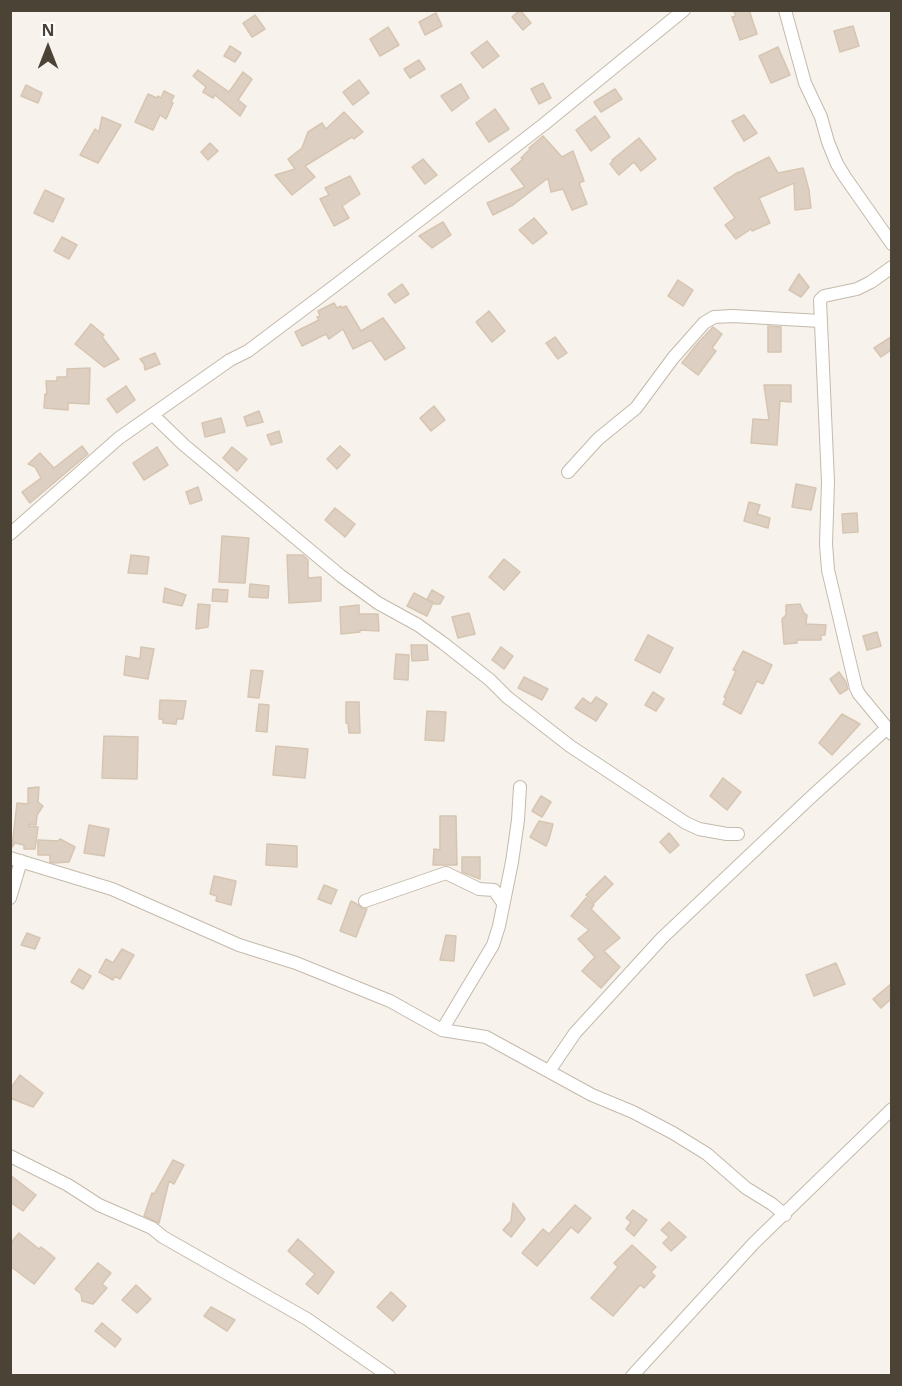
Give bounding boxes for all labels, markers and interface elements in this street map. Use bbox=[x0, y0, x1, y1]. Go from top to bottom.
north arrow bbox=[18, 18, 78, 78]
text: N bbox=[41, 19, 55, 41]

